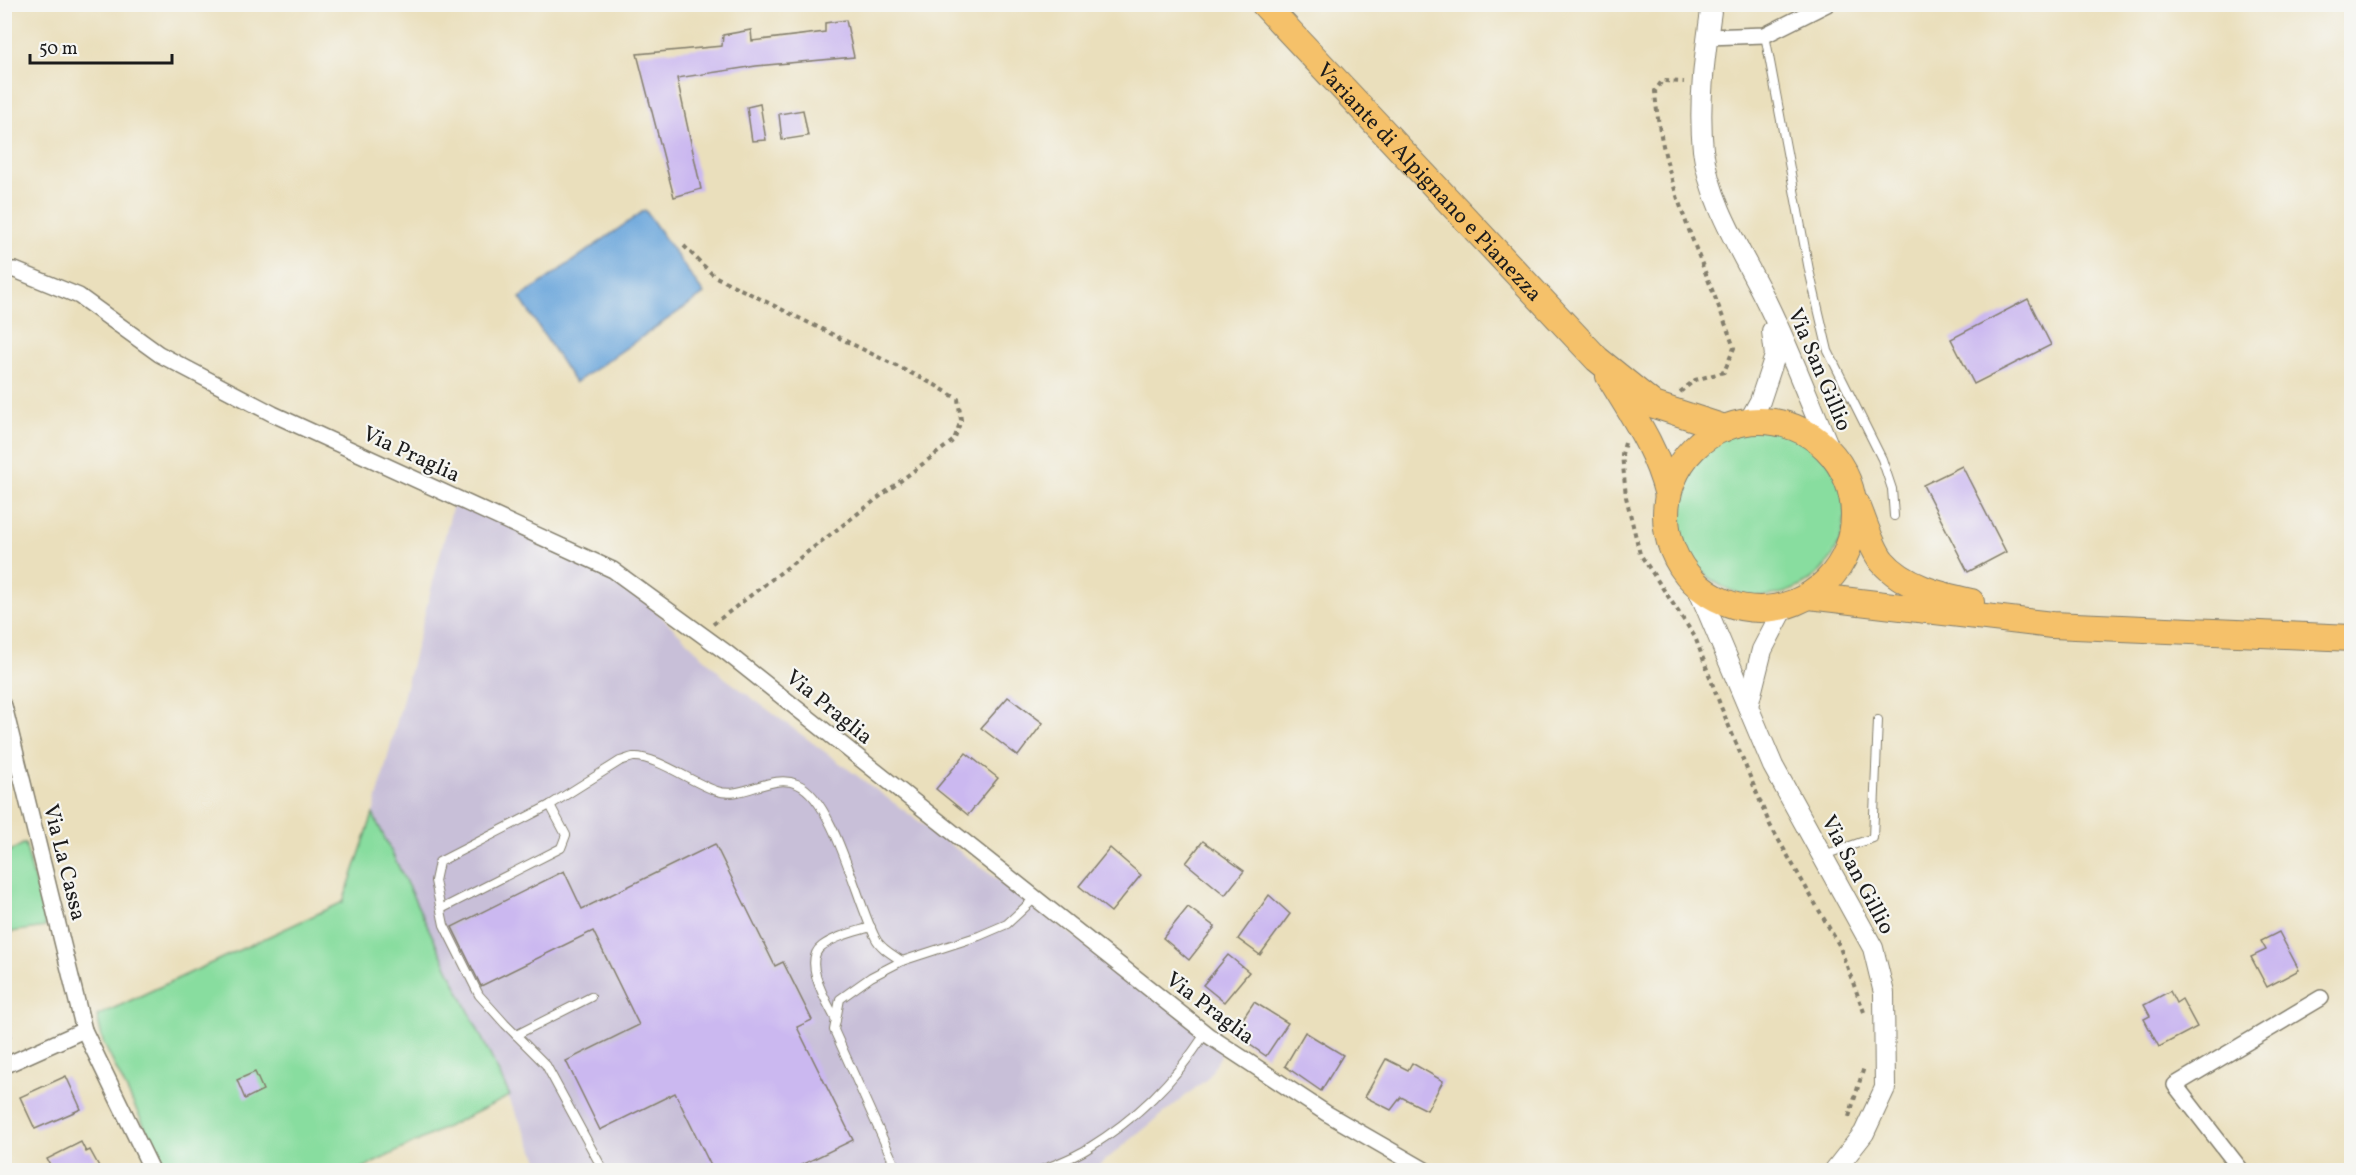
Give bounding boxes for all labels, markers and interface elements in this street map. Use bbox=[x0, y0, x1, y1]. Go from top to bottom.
scale bar bbox=[30, 27, 172, 65]
text: 50 m bbox=[39, 37, 78, 62]
street label: Variante di Alpignano e Pianezza bbox=[1308, 57, 1548, 309]
street label: Via San Gillio bbox=[1779, 304, 1859, 436]
street label: Via Praglia bbox=[357, 419, 465, 491]
street label: Via Praglia bbox=[778, 663, 879, 753]
street label: Via La Cassa bbox=[34, 801, 93, 924]
street label: Via San Gillio bbox=[1812, 810, 1901, 940]
street label: Via Praglia bbox=[1159, 965, 1261, 1053]

